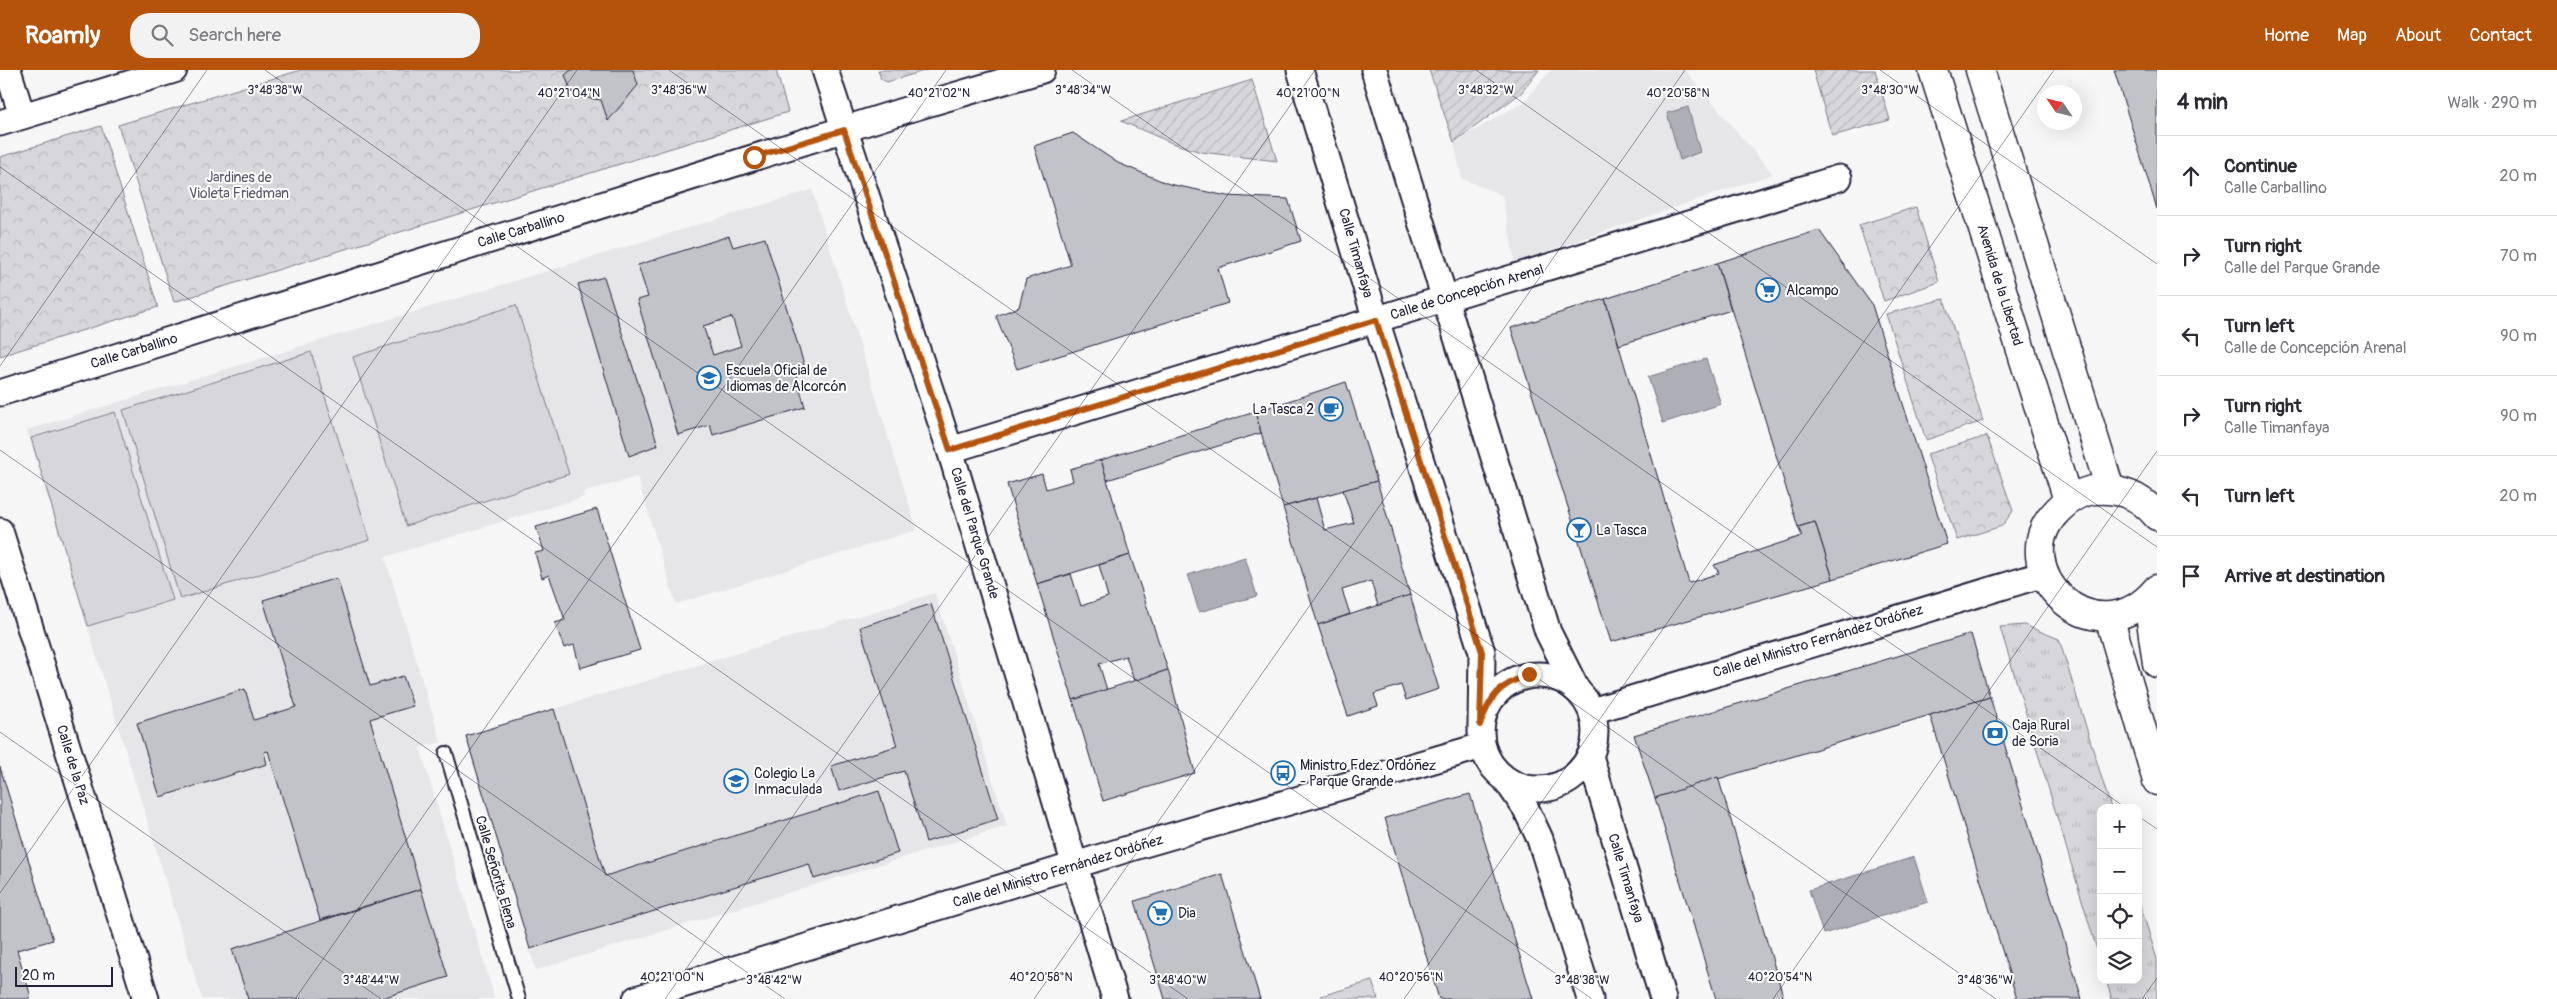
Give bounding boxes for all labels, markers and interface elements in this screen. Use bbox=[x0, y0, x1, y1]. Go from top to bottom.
search box bbox=[130, 13, 480, 58]
text: Roamly bbox=[25, 21, 100, 50]
icon: search bbox=[148, 21, 176, 49]
text: Search here bbox=[188, 23, 281, 47]
text: Home bbox=[2264, 24, 2309, 47]
text: Map bbox=[2337, 24, 2367, 47]
text: About bbox=[2395, 24, 2441, 47]
text: Contact bbox=[2469, 24, 2532, 47]
text: 3°48'38"W bbox=[247, 83, 303, 98]
text: 3°48'36"W bbox=[651, 83, 707, 98]
text: 3°48'34"W bbox=[1055, 83, 1111, 98]
text: 3°48'32"W bbox=[1458, 83, 1514, 98]
text: 3°48'30"W bbox=[1861, 83, 1919, 98]
north arrow bbox=[2037, 85, 2082, 130]
text: 40°21'04"N bbox=[538, 86, 600, 101]
text: 40°21'02"N bbox=[908, 86, 970, 101]
text: 40°21'00"N bbox=[1276, 86, 1340, 101]
text: 40°20'58"N bbox=[1646, 86, 1710, 101]
text: 4 min bbox=[2177, 89, 2228, 116]
text: Walk · 290 m bbox=[2448, 93, 2537, 113]
route start bbox=[743, 146, 766, 169]
text: Continue bbox=[2224, 154, 2297, 178]
icon: ahead bbox=[2177, 162, 2205, 190]
text: 20 m bbox=[2499, 166, 2537, 186]
park label: Jardines de Violeta Friedman bbox=[189, 169, 289, 202]
text: Calle Carballino bbox=[2224, 178, 2327, 198]
street label: Calle Timanfaya bbox=[1335, 206, 1377, 300]
street label: Calle Carballino bbox=[475, 209, 567, 251]
street label: Avenida de la Libertad bbox=[1973, 222, 2027, 348]
text: Turn right bbox=[2224, 234, 2302, 258]
icon: right bbox=[2177, 242, 2205, 270]
text: 70 m bbox=[2500, 246, 2537, 266]
text: Calle del Parque Grande bbox=[2224, 258, 2380, 278]
street label: Calle de Concepción Arenal bbox=[1388, 261, 1546, 323]
supermarket icon: Alcampo bbox=[1755, 277, 1781, 303]
place label: Alcampo bbox=[1786, 282, 1839, 299]
text: Turn left bbox=[2224, 314, 2294, 338]
icon: left bbox=[2177, 322, 2205, 350]
text: 90 m bbox=[2500, 326, 2537, 346]
street label: Calle Carballino bbox=[88, 330, 180, 372]
text: Calle de Concepción Arenal bbox=[2224, 338, 2406, 358]
place label: Escuela Oficial de Idiomas de Alcorcón bbox=[726, 362, 846, 395]
school or university icon: Escuela Oficial de Idiomas de Alcorcón bbox=[696, 365, 722, 391]
text: Turn right bbox=[2224, 394, 2302, 418]
cafe icon: La Tasca 2 bbox=[1318, 396, 1344, 422]
place label: La Tasca 2 bbox=[1252, 401, 1314, 418]
icon: right bbox=[2177, 402, 2205, 430]
text: 90 m bbox=[2500, 406, 2537, 426]
text: Calle Timanfaya bbox=[2224, 418, 2329, 438]
street label: Calle del Parque Grande bbox=[947, 465, 1003, 601]
icon: left bbox=[2177, 482, 2205, 510]
text: Turn left bbox=[2224, 484, 2294, 508]
text: 20 m bbox=[2499, 486, 2537, 506]
bar icon: La Tasca bbox=[1566, 517, 1592, 543]
place label: La Tasca bbox=[1596, 522, 1647, 539]
icon: arrive bbox=[2177, 562, 2205, 590]
text: Arrive at destination bbox=[2224, 564, 2385, 588]
street label: Calle del Ministro Fernández Ordóñez bbox=[1711, 601, 1925, 681]
route end bbox=[1518, 663, 1541, 686]
place label: Caja Rural de Soria bbox=[2012, 717, 2070, 750]
bank icon: Caja Rural de Soria bbox=[1982, 720, 2008, 746]
street label: Calle de la Paz bbox=[53, 723, 93, 807]
place label: Ministro Fdez. Ordóñez - Parque Grande bbox=[1300, 757, 1436, 790]
bus stop icon: Ministro Fdez. Ordóñez - Parque Grande bbox=[1270, 760, 1296, 786]
place label: Colegio La Inmaculada bbox=[754, 765, 822, 798]
school or university icon: Colegio La Inmaculada bbox=[723, 768, 749, 794]
map controls bbox=[2097, 804, 2142, 984]
button: + bbox=[2097, 804, 2142, 849]
street label: Calle Señorita Elena bbox=[472, 814, 520, 930]
street label: Calle del Ministro Fernández Ordóñez bbox=[951, 831, 1165, 911]
street label: Calle Timanfaya bbox=[1604, 831, 1648, 925]
button: − bbox=[2097, 849, 2142, 894]
button: locate bbox=[2097, 894, 2142, 939]
supermarket icon: Dia bbox=[1147, 900, 1173, 926]
place label: Dia bbox=[1178, 905, 1196, 922]
button: layers bbox=[2097, 939, 2142, 984]
scale bar bbox=[15, 964, 112, 987]
text: 20 m bbox=[22, 967, 55, 984]
text: 40°21'00"N bbox=[640, 970, 704, 985]
text: 40°20'58"N bbox=[1009, 970, 1073, 985]
text: 40°20'56"N bbox=[1379, 970, 1443, 985]
text: 40°20'54"N bbox=[1748, 970, 1812, 985]
text: 3°48'44"W bbox=[343, 973, 399, 988]
text: 3°48'42"W bbox=[746, 973, 802, 988]
text: 3°48'40"W bbox=[1149, 973, 1207, 988]
text: 3°48'38"W bbox=[1554, 973, 1610, 988]
text: 3°48'36"W bbox=[1957, 973, 2013, 988]

